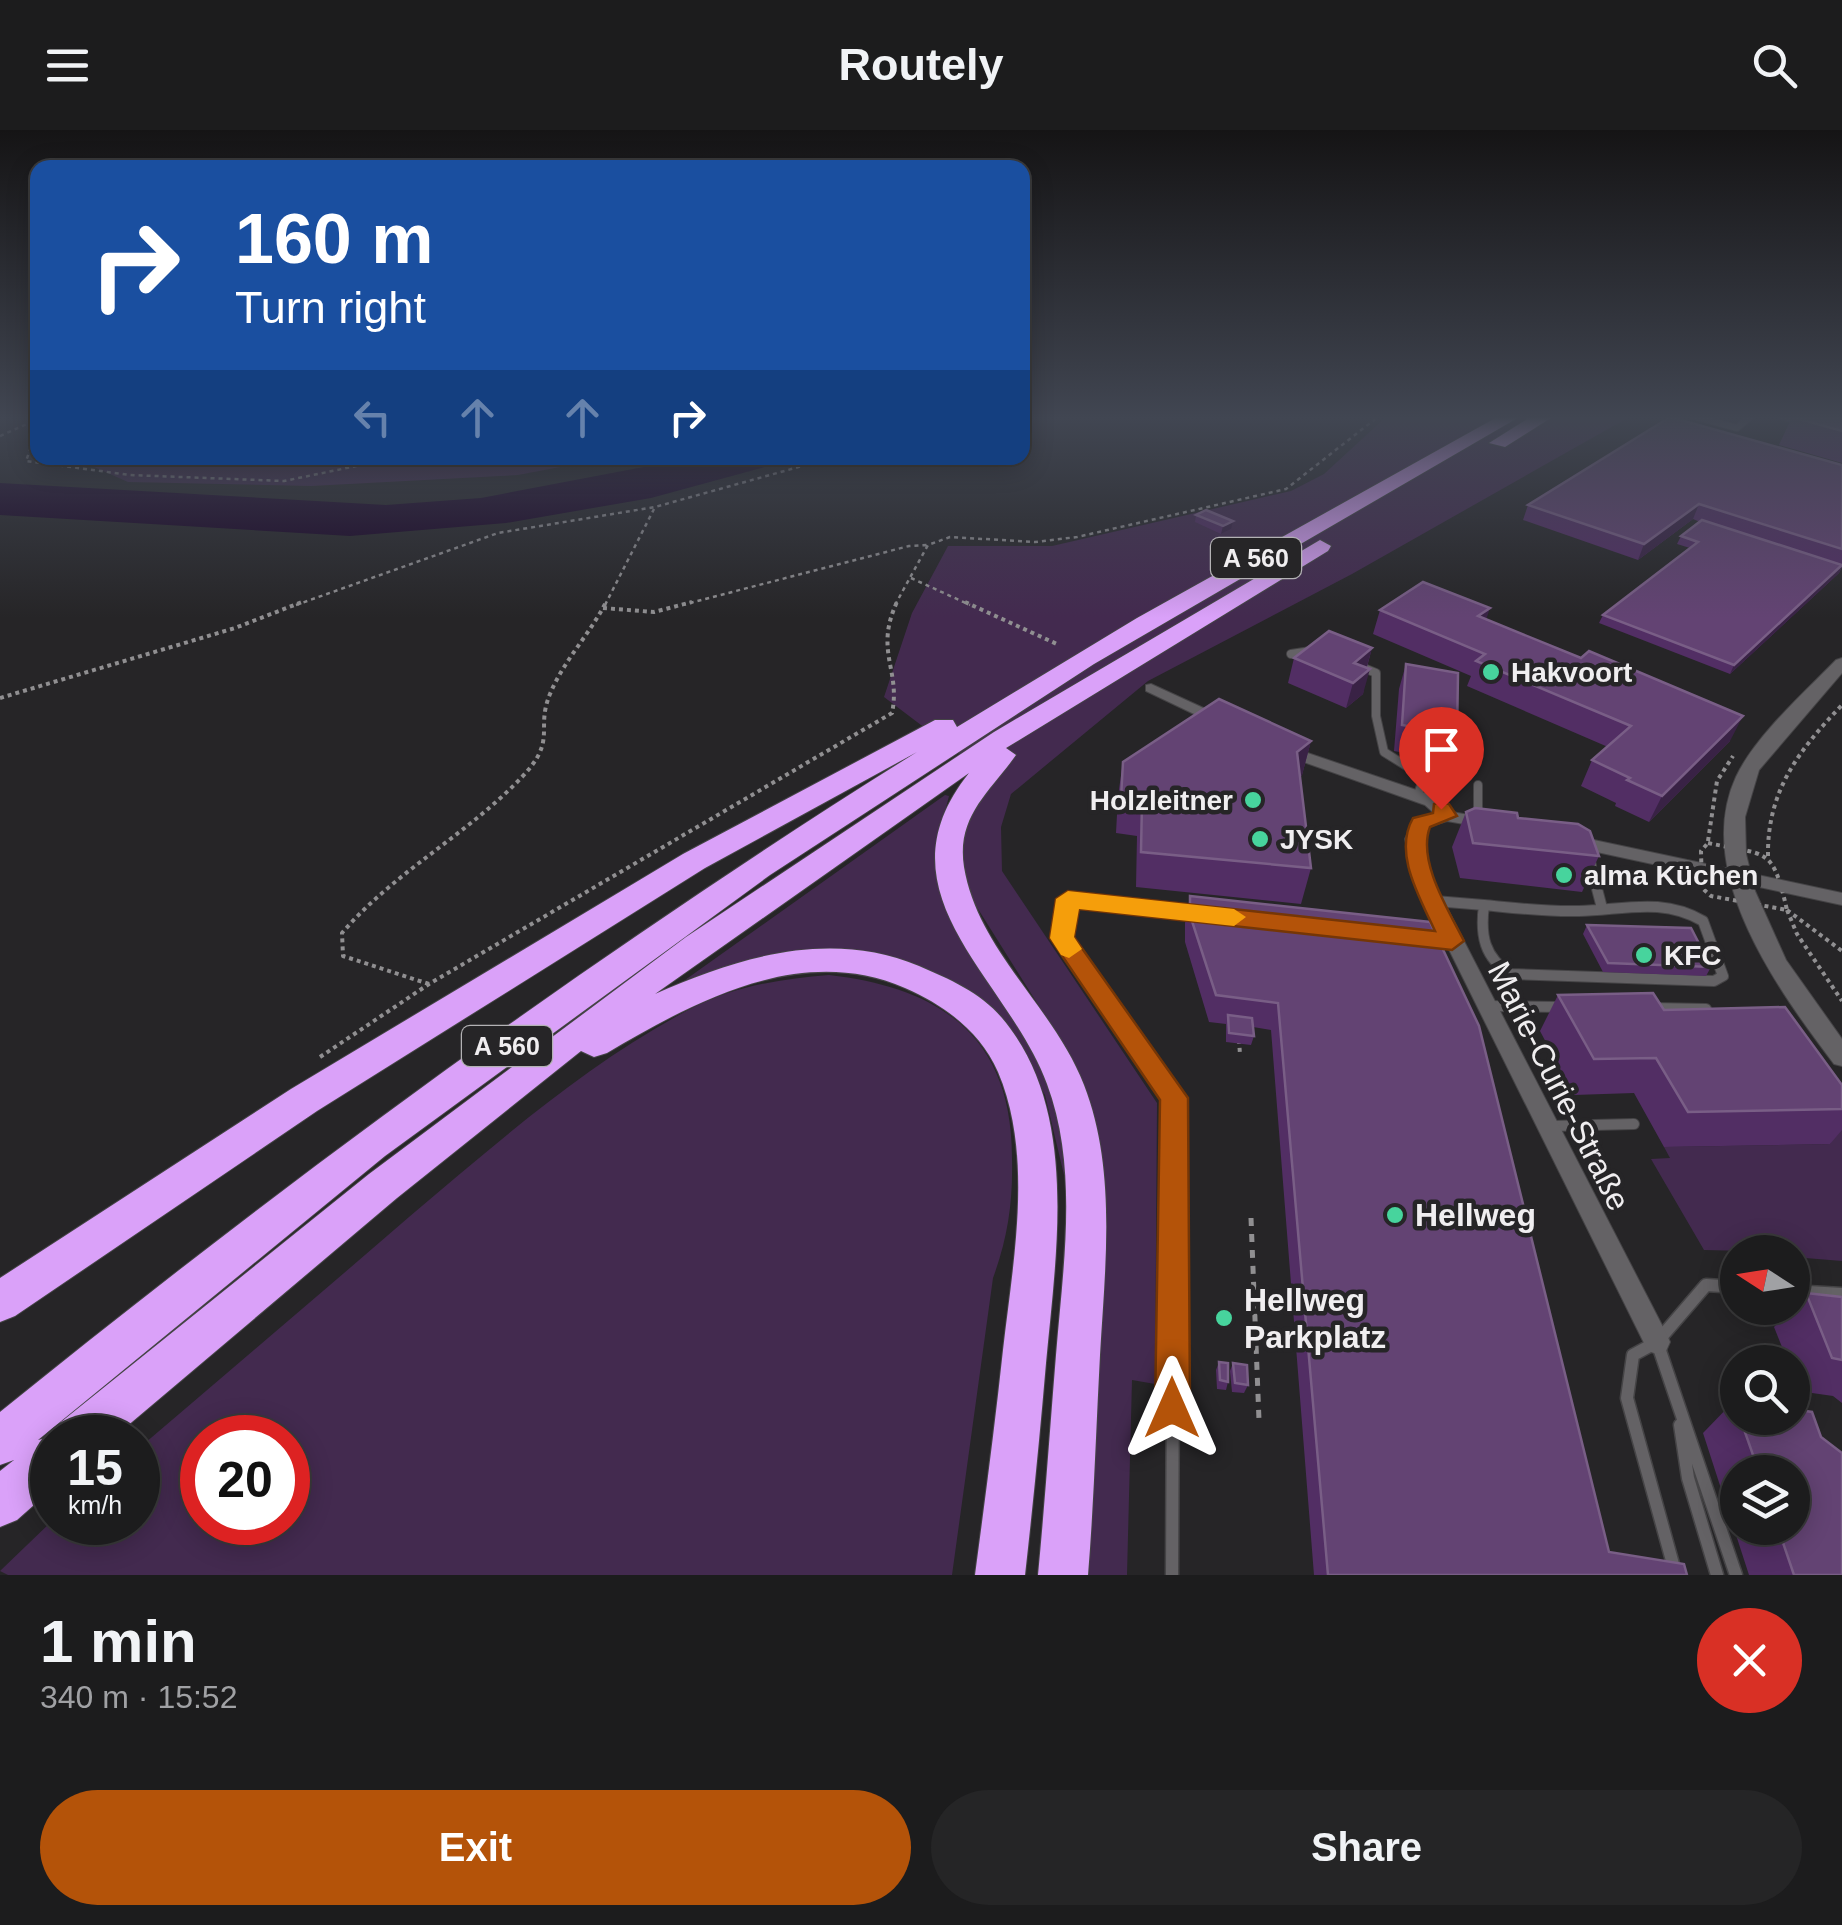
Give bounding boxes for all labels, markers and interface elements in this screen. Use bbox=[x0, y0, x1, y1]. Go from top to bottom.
icon: menu bbox=[40, 38, 95, 93]
icon: search bbox=[1747, 38, 1802, 93]
text: Routely bbox=[838, 39, 1004, 90]
icon: right bbox=[70, 200, 200, 330]
text: 160 m bbox=[235, 200, 433, 278]
text: Turn right bbox=[235, 282, 426, 333]
icon: left bbox=[345, 390, 400, 445]
icon: ahead bbox=[450, 390, 505, 445]
icon: ahead bbox=[555, 390, 610, 445]
icon: right bbox=[660, 390, 715, 445]
road number: A 560 bbox=[1211, 538, 1301, 578]
place label: Hakvoort bbox=[1511, 657, 1632, 688]
marker: Hakvoort bbox=[1480, 661, 1502, 683]
pin bbox=[1399, 707, 1484, 810]
icon: arrive bbox=[1414, 722, 1469, 777]
place label: Holzleitner bbox=[1090, 785, 1233, 816]
marker: Holzleitner bbox=[1242, 789, 1264, 811]
place label: JYSK bbox=[1280, 824, 1353, 855]
marker: JYSK bbox=[1249, 828, 1271, 850]
place label: alma Küchen bbox=[1584, 860, 1758, 891]
marker: alma Küchen bbox=[1553, 864, 1575, 886]
place label: KFC bbox=[1664, 940, 1722, 971]
marker: KFC bbox=[1633, 944, 1655, 966]
street label: Marie-Curie-Straße bbox=[1481, 956, 1637, 1216]
road number: A 560 bbox=[462, 1026, 552, 1066]
place label: Hellweg bbox=[1415, 1197, 1536, 1233]
marker: Hellweg bbox=[1384, 1204, 1406, 1226]
north arrow bbox=[1720, 1235, 1810, 1325]
map controls bbox=[1720, 1235, 1810, 1545]
place label: Hellweg Parkplatz bbox=[1244, 1282, 1386, 1355]
marker: Hellweg Parkplatz bbox=[1213, 1307, 1235, 1329]
button: search bbox=[1720, 1345, 1810, 1435]
position arrow bbox=[1120, 1356, 1224, 1460]
speed limit sign: 20 bbox=[180, 1415, 310, 1545]
text: 15 bbox=[67, 1440, 123, 1496]
button: layers bbox=[1720, 1455, 1810, 1545]
text: km/h bbox=[68, 1491, 122, 1519]
text: 1 min bbox=[40, 1608, 197, 1675]
button: close bbox=[1697, 1608, 1802, 1713]
text: 340 m · 15:52 bbox=[40, 1679, 237, 1715]
button: Exit bbox=[40, 1790, 911, 1905]
button: Share bbox=[931, 1790, 1802, 1905]

